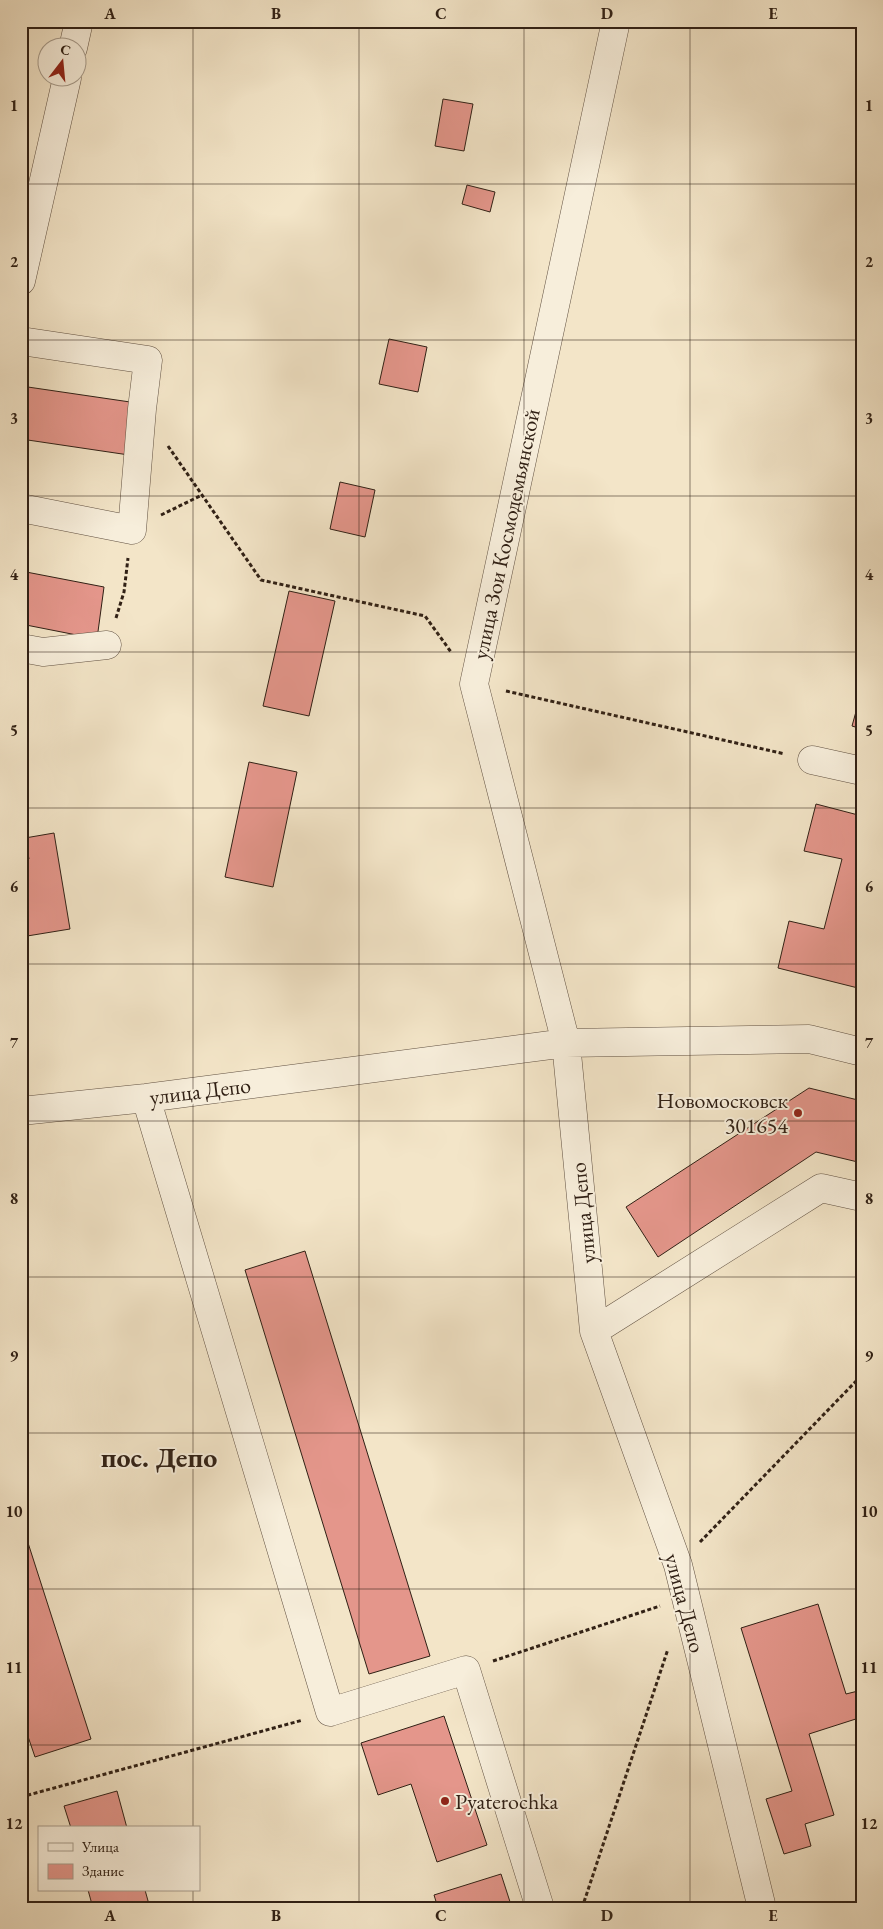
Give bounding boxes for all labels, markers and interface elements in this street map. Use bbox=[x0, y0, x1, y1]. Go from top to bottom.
text: A bbox=[103, 3, 116, 24]
text: B bbox=[271, 3, 281, 24]
text: C bbox=[435, 3, 447, 24]
text: D bbox=[601, 3, 613, 24]
text: E bbox=[768, 3, 778, 24]
north arrow bbox=[38, 38, 88, 88]
text: С bbox=[58, 39, 73, 60]
text: 1 bbox=[10, 95, 18, 116]
text: 1 bbox=[865, 95, 873, 116]
text: 2 bbox=[10, 251, 19, 272]
text: 2 bbox=[865, 251, 874, 272]
street label: улица Зои Космодемьянской bbox=[465, 406, 547, 662]
text: 3 bbox=[10, 408, 18, 429]
text: 3 bbox=[865, 408, 873, 429]
text: 4 bbox=[10, 564, 19, 585]
text: 4 bbox=[865, 564, 874, 585]
text: 5 bbox=[10, 720, 18, 741]
text: 5 bbox=[865, 720, 873, 741]
text: 6 bbox=[10, 876, 19, 897]
text: 6 bbox=[865, 876, 874, 897]
text: 7 bbox=[10, 1032, 19, 1053]
text: 7 bbox=[865, 1032, 874, 1053]
street label: улица Депо bbox=[148, 1070, 252, 1112]
place label: Новомосковск 301654 bbox=[657, 1086, 788, 1140]
marker: Новомосковск 301654 bbox=[792, 1107, 804, 1119]
street label: улица Депо bbox=[563, 1161, 603, 1265]
text: 8 bbox=[10, 1188, 18, 1209]
text: 8 bbox=[865, 1188, 873, 1209]
text: 9 bbox=[10, 1345, 19, 1366]
text: 9 bbox=[865, 1345, 874, 1366]
district label: пос. Депо bbox=[101, 1439, 217, 1475]
text: 10 bbox=[6, 1501, 23, 1522]
text: 10 bbox=[861, 1501, 878, 1522]
street label: улица Депо bbox=[658, 1550, 712, 1656]
text: 11 bbox=[6, 1657, 22, 1678]
text: 11 bbox=[861, 1657, 877, 1678]
place label: Pyaterochka bbox=[455, 1787, 559, 1816]
marker: Pyaterochka bbox=[439, 1795, 451, 1807]
text: 12 bbox=[6, 1813, 23, 1834]
text: 12 bbox=[861, 1813, 878, 1834]
legend bbox=[38, 1826, 200, 1892]
text: Улица bbox=[81, 1837, 119, 1856]
text: Здание bbox=[82, 1861, 124, 1880]
text: A bbox=[103, 1905, 116, 1926]
text: B bbox=[271, 1905, 281, 1926]
text: C bbox=[435, 1905, 447, 1926]
text: D bbox=[601, 1905, 613, 1926]
text: E bbox=[768, 1905, 778, 1926]

